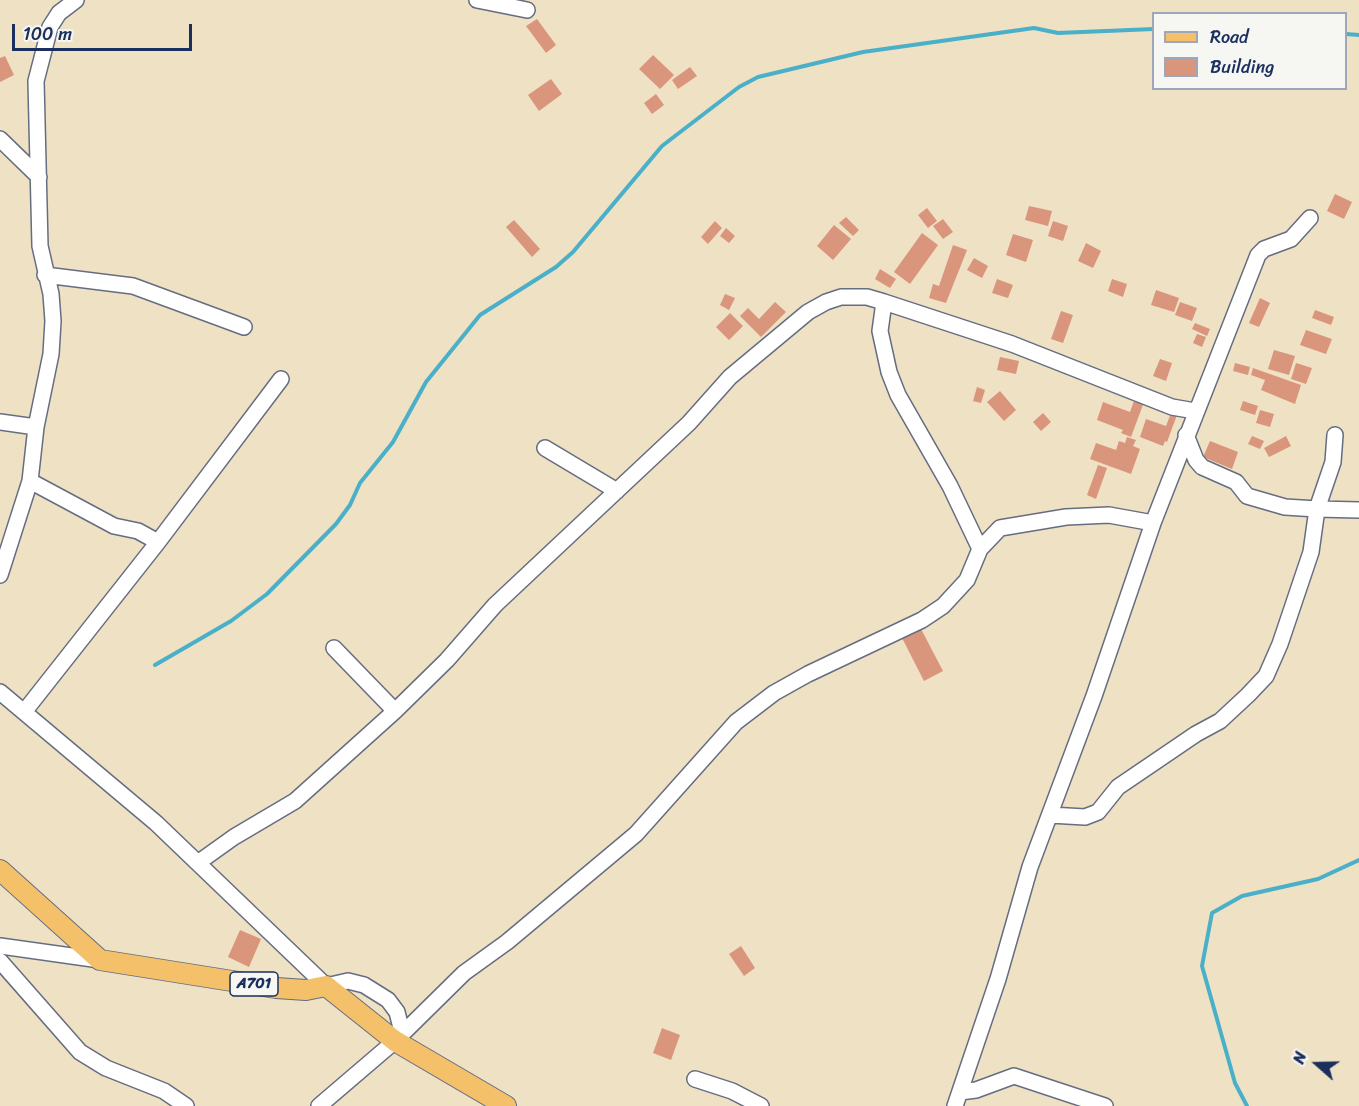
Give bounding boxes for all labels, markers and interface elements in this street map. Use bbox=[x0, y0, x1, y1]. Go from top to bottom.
scale bar bbox=[15, 12, 195, 50]
legend bbox=[1152, 12, 1347, 90]
text: 100 m bbox=[23, 18, 72, 50]
text: Road bbox=[1210, 21, 1249, 53]
text: Building bbox=[1210, 51, 1274, 83]
road number: A701 bbox=[230, 972, 278, 996]
north arrow bbox=[1287, 1034, 1347, 1094]
text: N bbox=[1284, 1048, 1315, 1068]

